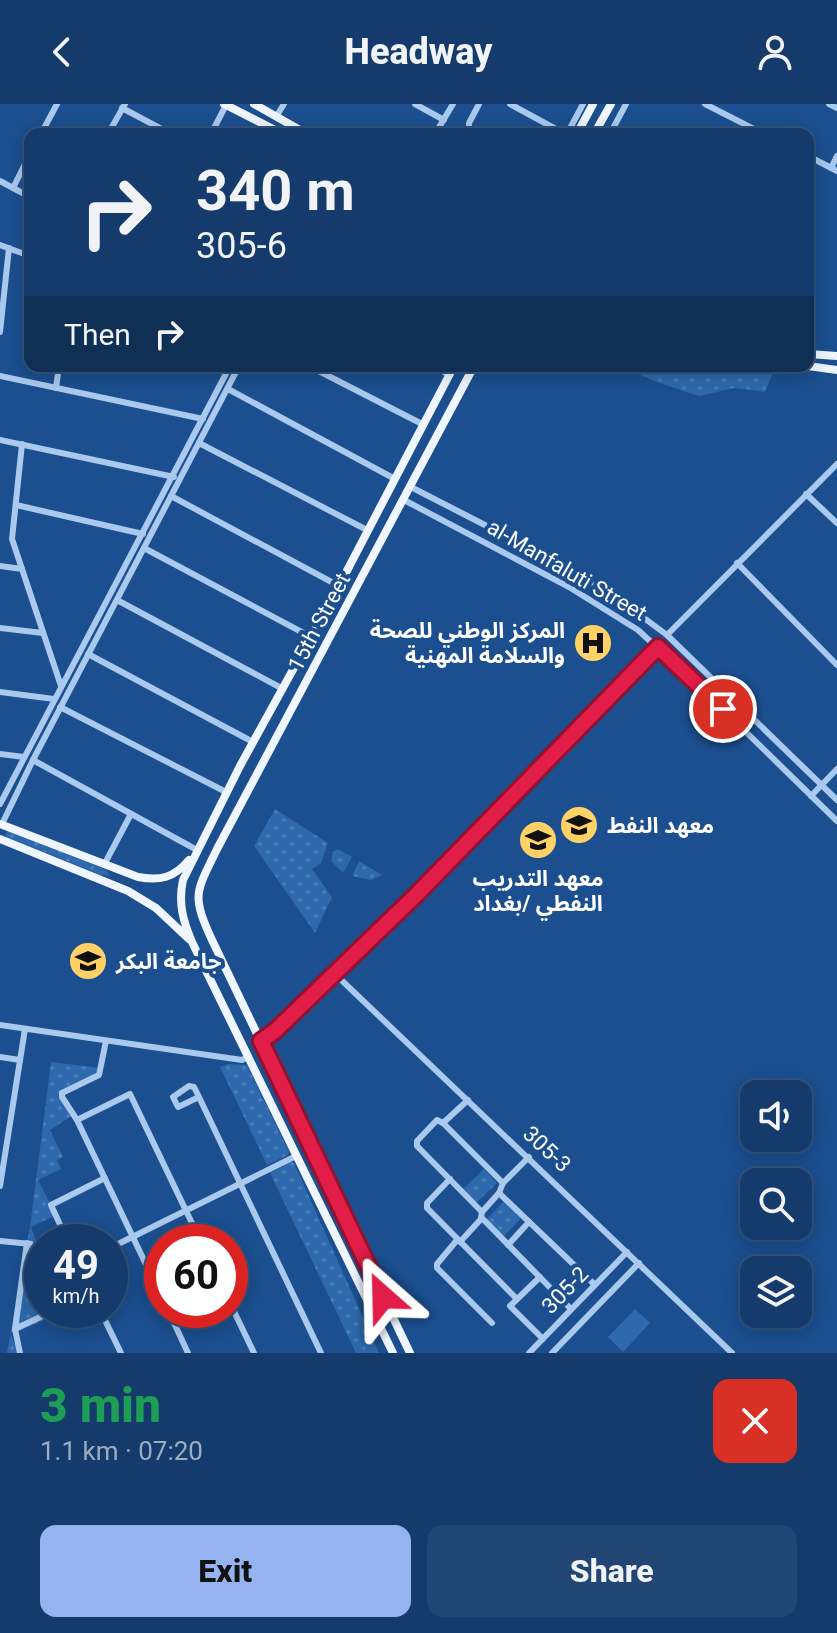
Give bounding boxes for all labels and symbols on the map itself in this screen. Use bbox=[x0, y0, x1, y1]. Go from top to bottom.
street label: al-Manfaluti Street bbox=[483, 514, 651, 626]
street label: 15th Street bbox=[283, 569, 355, 675]
place label: المركز الوطني للصحة والسلامة المهنية bbox=[370, 618, 565, 668]
hospital icon: المركز الوطني للصحة والسلامة المهنية bbox=[572, 622, 614, 664]
pin bbox=[689, 675, 757, 743]
school or university icon: معهد النفط bbox=[558, 804, 600, 846]
place label: معهد النفط bbox=[607, 813, 714, 838]
school or university icon: معهد التدريب النفطي /بغداد bbox=[517, 819, 559, 861]
place label: معهد التدريب النفطي /بغداد bbox=[472, 866, 604, 921]
school or university icon: جامعة البكر bbox=[67, 940, 109, 982]
place label: جامعة البكر bbox=[115, 949, 222, 974]
street label: 305-3 bbox=[518, 1121, 576, 1177]
speed limit sign: 60 bbox=[144, 1224, 248, 1328]
position arrow bbox=[341, 1255, 425, 1339]
street label: 305-2 bbox=[537, 1261, 593, 1319]

